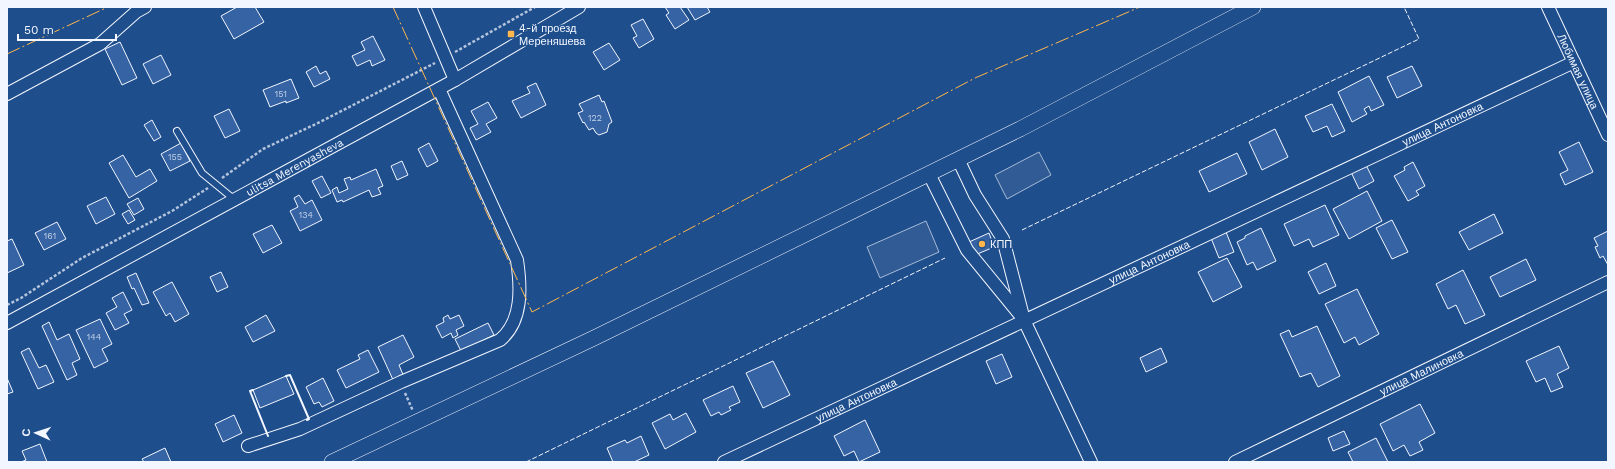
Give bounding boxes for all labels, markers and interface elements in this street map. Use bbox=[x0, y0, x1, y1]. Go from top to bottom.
scale bar bbox=[18, 16, 116, 42]
place label: 4-й проезд Мереняшева bbox=[519, 22, 586, 48]
text: 50 m bbox=[24, 23, 54, 37]
marker: 4-й проезд Мереняшева bbox=[506, 29, 516, 39]
street label: Любимая улица bbox=[1554, 32, 1601, 112]
house number: 151 bbox=[275, 89, 287, 99]
street label: улица Антоновка bbox=[1400, 99, 1486, 149]
house number: 122 bbox=[588, 113, 602, 123]
street label: ulitsa Merenyasheva bbox=[244, 136, 346, 199]
house number: 155 bbox=[168, 152, 182, 162]
house number: 134 bbox=[299, 210, 314, 220]
house number: 161 bbox=[44, 231, 56, 241]
street label: улица Антоновка bbox=[1107, 237, 1193, 287]
place label: КПП bbox=[990, 238, 1012, 251]
marker: КПП bbox=[977, 239, 987, 249]
house number: 144 bbox=[87, 332, 102, 342]
street label: улица Малиновка bbox=[1378, 346, 1466, 398]
street label: улица Антоновка bbox=[814, 375, 900, 425]
north arrow bbox=[16, 413, 56, 453]
text: С bbox=[20, 428, 33, 437]

